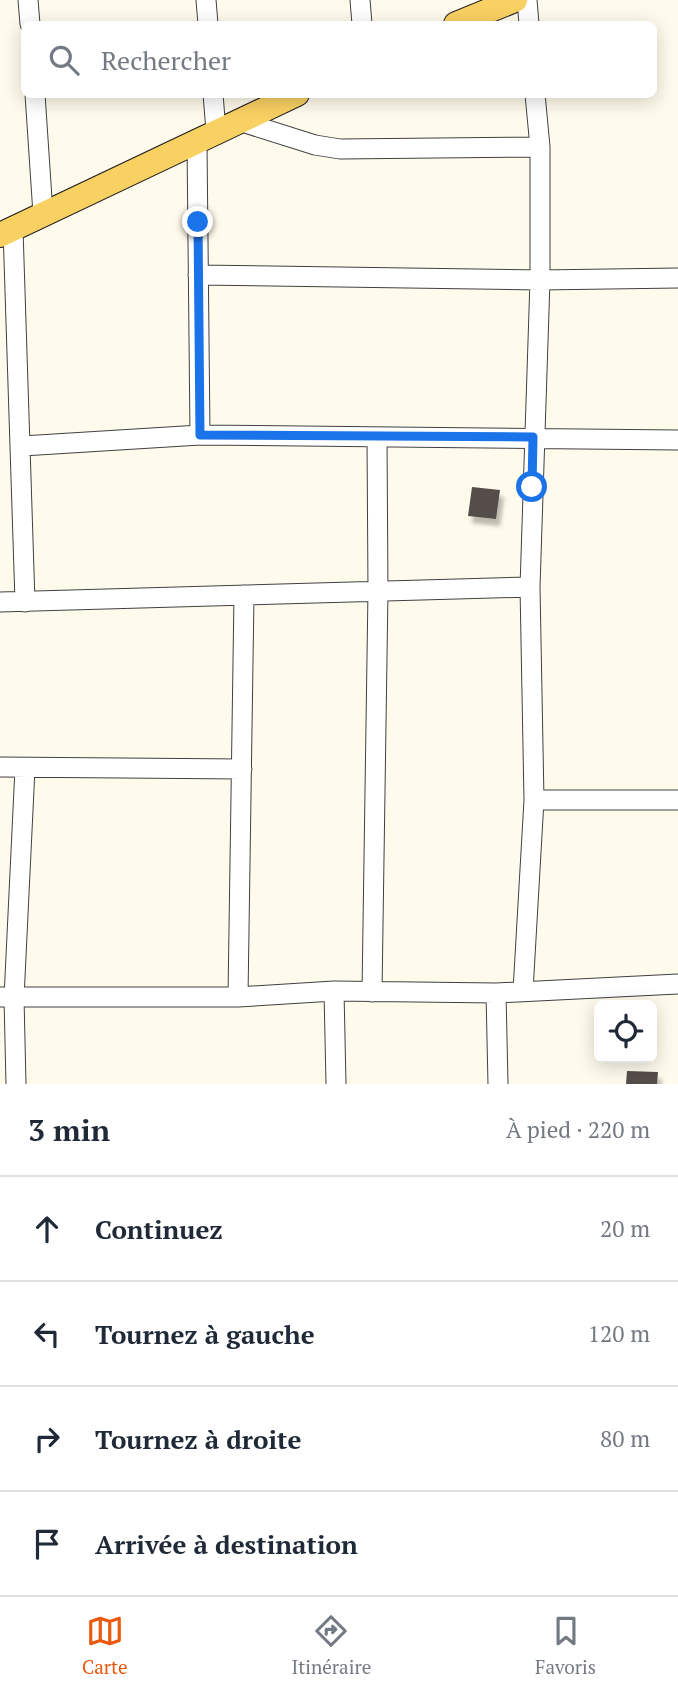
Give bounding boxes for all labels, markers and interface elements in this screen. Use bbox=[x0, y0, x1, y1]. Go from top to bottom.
search box bbox=[21, 21, 657, 98]
icon: search bbox=[45, 41, 83, 79]
text: Rechercher bbox=[101, 43, 231, 77]
route end bbox=[182, 206, 213, 237]
route start bbox=[516, 471, 547, 502]
map controls bbox=[594, 1000, 657, 1063]
button: locate bbox=[594, 1000, 657, 1063]
text: 3 min bbox=[28, 1110, 110, 1150]
text: À pied · 220 m bbox=[506, 1114, 650, 1145]
icon: ahead bbox=[28, 1210, 66, 1248]
text: Continuez bbox=[95, 1212, 223, 1246]
text: 20 m bbox=[600, 1213, 650, 1244]
icon: left bbox=[28, 1315, 66, 1353]
text: Tournez à gauche bbox=[95, 1317, 315, 1351]
text: 120 m bbox=[588, 1318, 650, 1349]
icon: right bbox=[28, 1420, 66, 1458]
text: Tournez à droite bbox=[95, 1422, 301, 1456]
text: 80 m bbox=[600, 1423, 650, 1454]
icon: arrive bbox=[28, 1525, 66, 1563]
text: Arrivée à destination bbox=[95, 1527, 358, 1561]
tab: Carte bbox=[82, 1612, 128, 1679]
tab: Itinéraire bbox=[291, 1612, 371, 1679]
tab: Favoris bbox=[535, 1612, 596, 1679]

